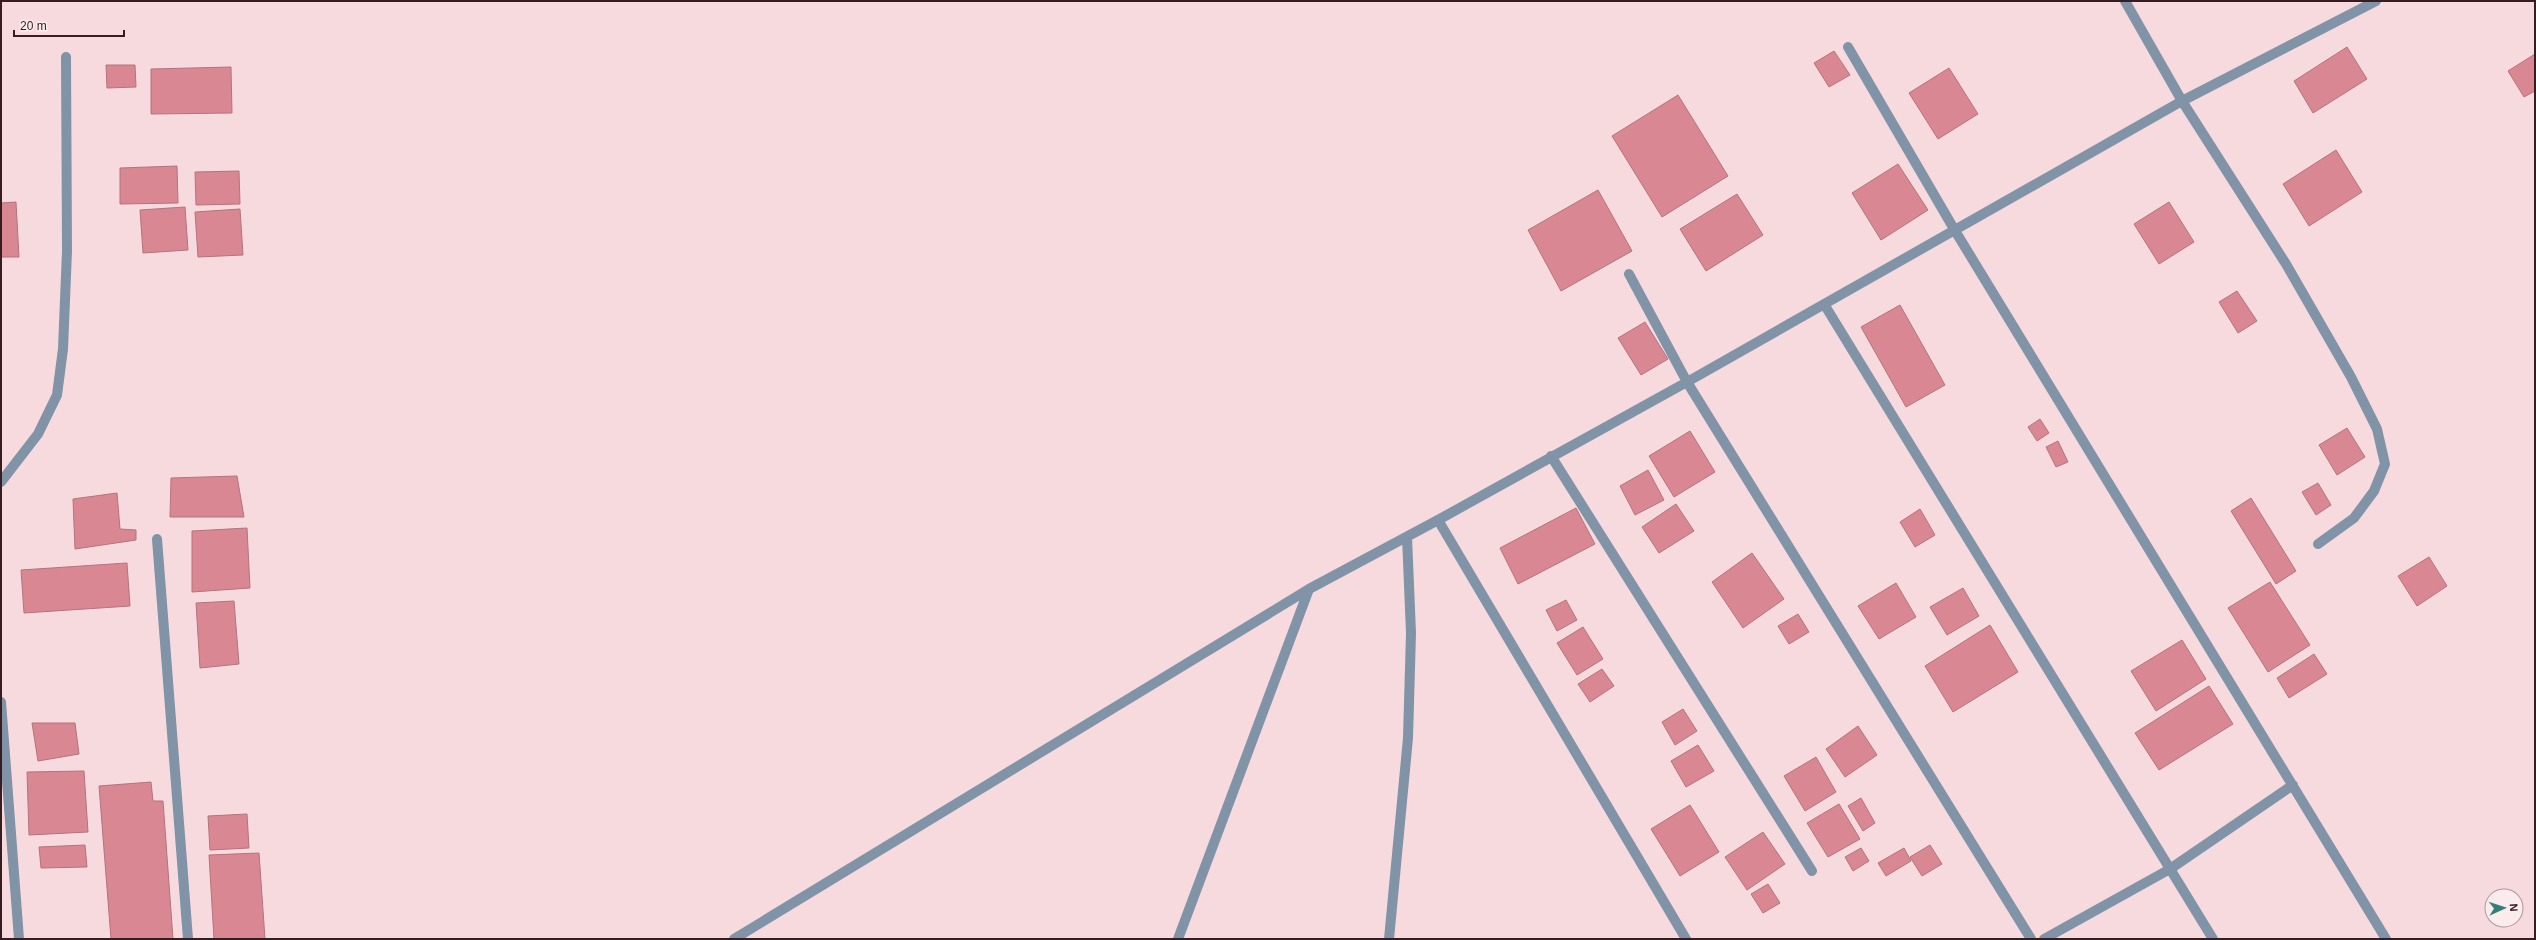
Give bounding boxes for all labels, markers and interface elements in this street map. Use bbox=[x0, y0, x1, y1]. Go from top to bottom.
scale bar bbox=[14, 12, 124, 38]
text: 20 m bbox=[20, 19, 47, 33]
north arrow bbox=[2484, 888, 2524, 928]
text: N bbox=[2508, 903, 2520, 912]

